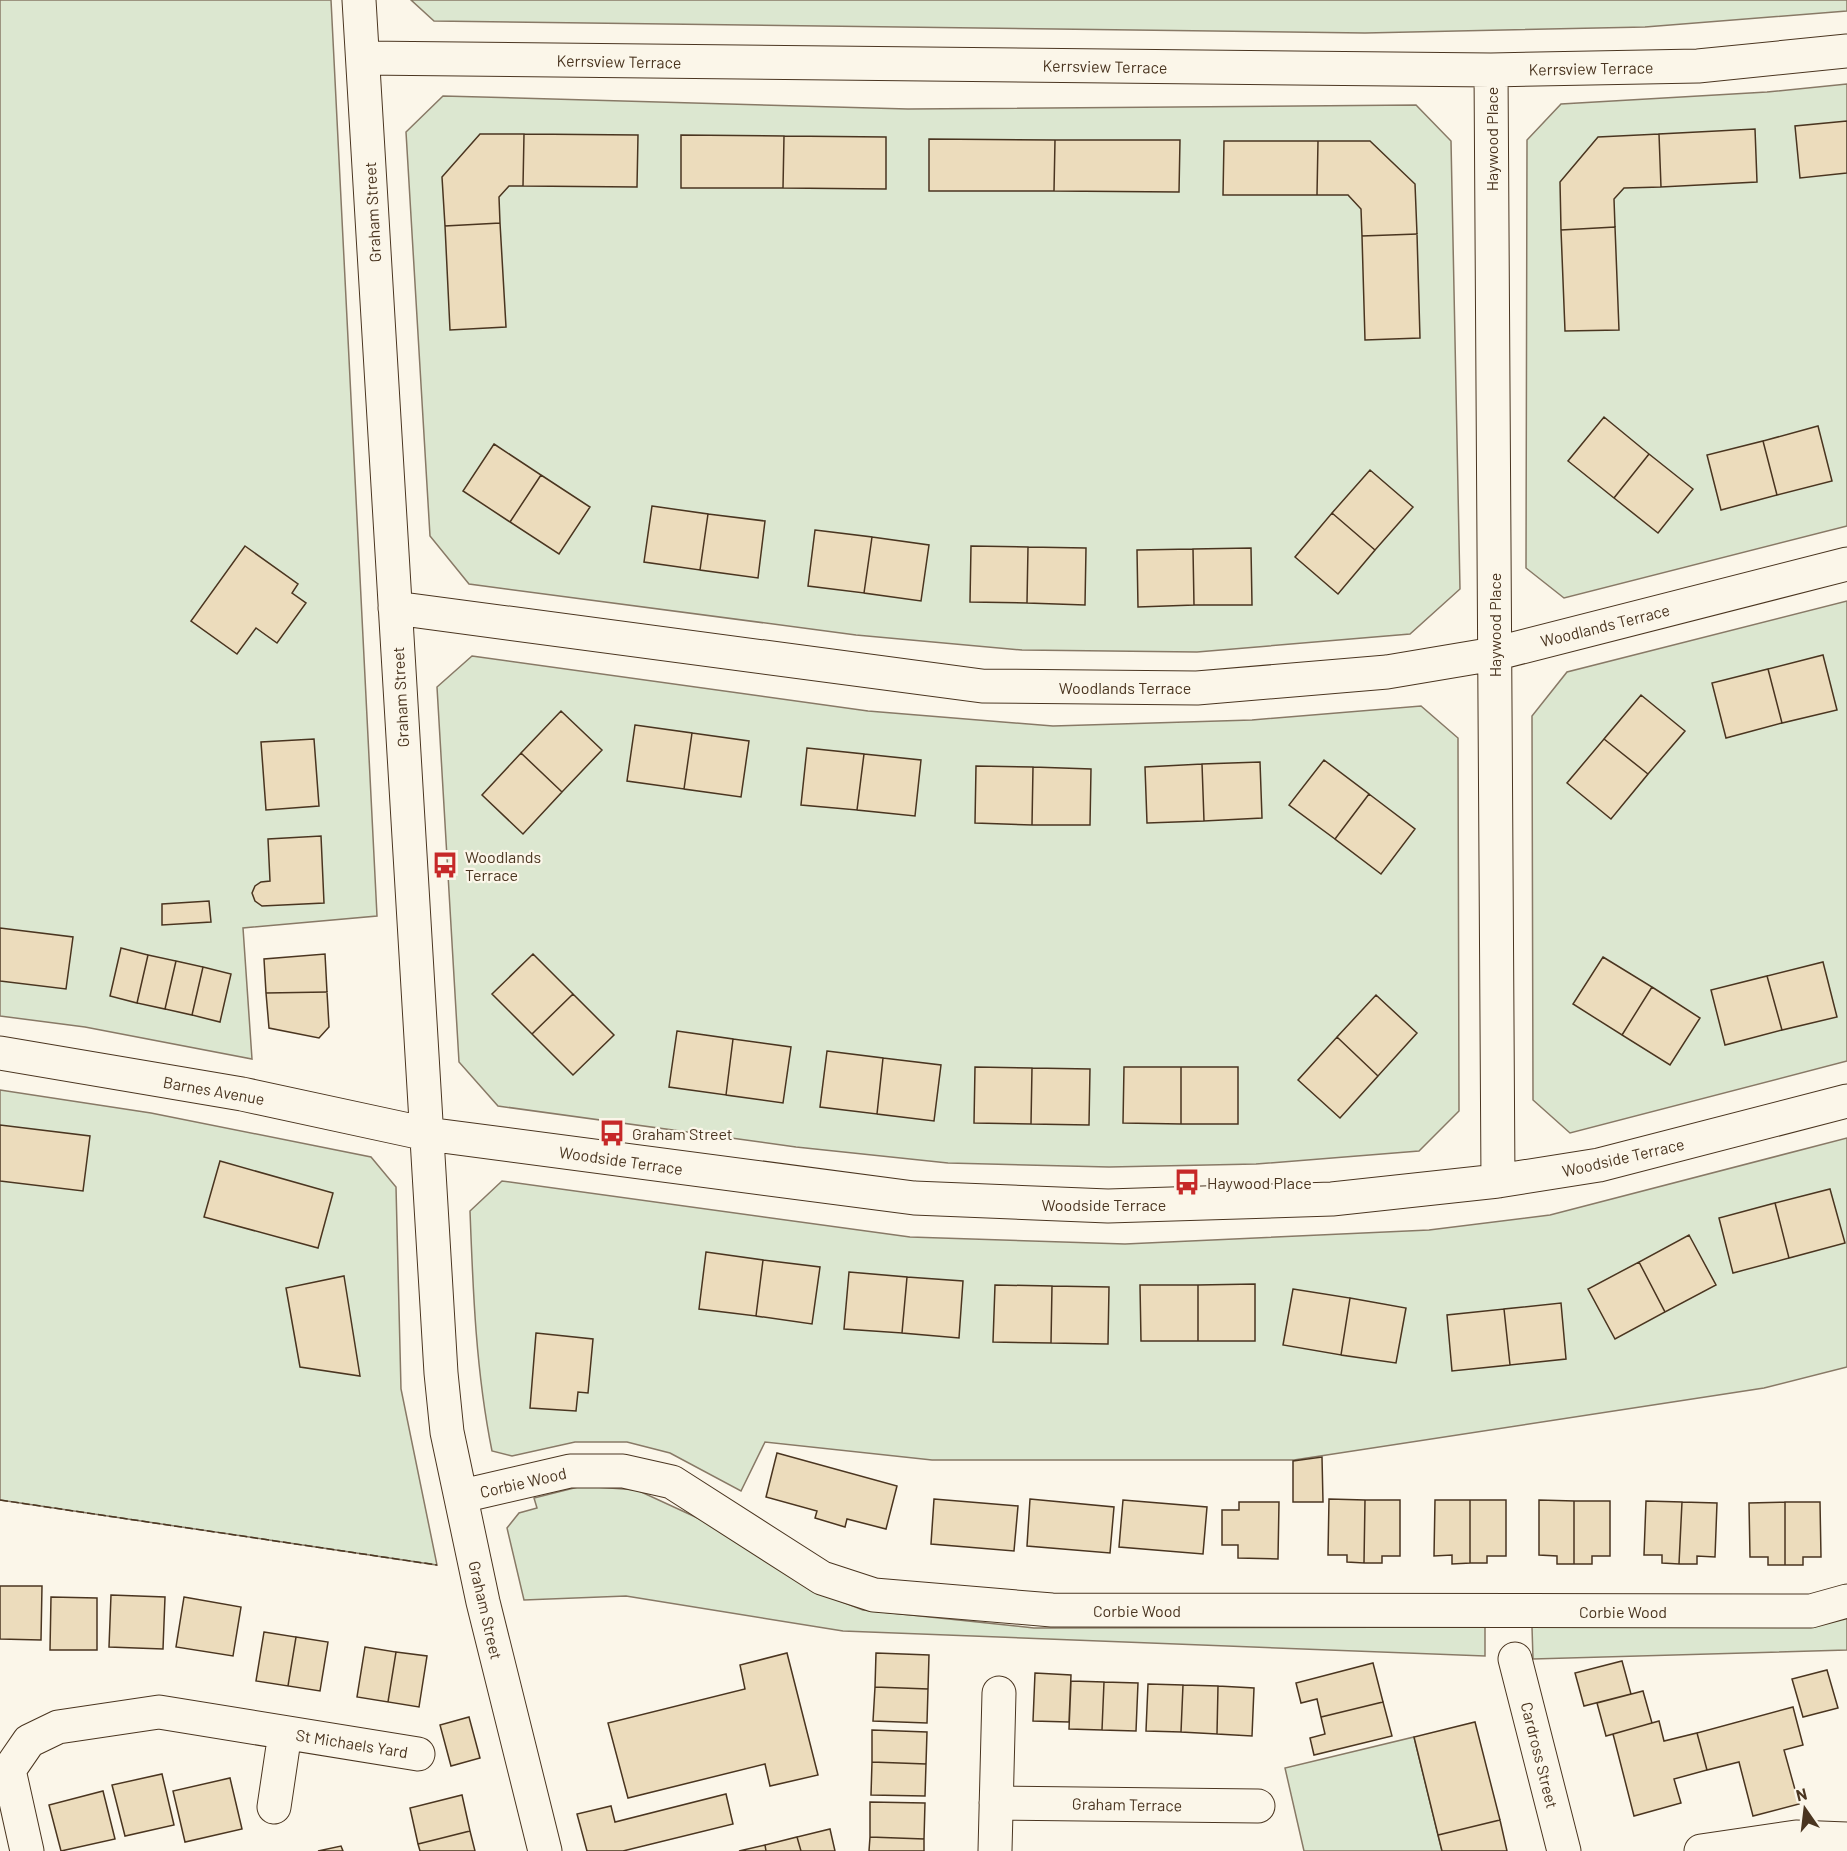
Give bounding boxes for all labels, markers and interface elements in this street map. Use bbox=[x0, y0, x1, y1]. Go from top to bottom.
street label: Kerrsview Terrace bbox=[556, 50, 682, 72]
street label: Kerrsview Terrace bbox=[1042, 55, 1168, 77]
street label: Kerrsview Terrace bbox=[1528, 57, 1654, 79]
street label: Haywood Place bbox=[1482, 87, 1501, 191]
street label: Graham Street bbox=[360, 161, 384, 263]
street label: Haywood Place bbox=[1485, 573, 1504, 677]
street label: Woodlands Terrace bbox=[1538, 600, 1672, 650]
street label: Graham Street bbox=[388, 646, 412, 748]
street label: Woodlands Terrace bbox=[1059, 678, 1191, 697]
place label: Woodlands Terrace bbox=[465, 847, 541, 884]
bus stop icon: Woodlands Terrace bbox=[430, 850, 460, 880]
street label: Barnes Avenue bbox=[162, 1072, 266, 1108]
bus stop icon: Graham Street bbox=[597, 1118, 627, 1148]
place label: Graham Street bbox=[632, 1124, 733, 1143]
street label: Woodside Terrace bbox=[1560, 1134, 1686, 1180]
street label: Woodside Terrace bbox=[558, 1142, 684, 1178]
bus stop icon: Haywood Place bbox=[1172, 1167, 1202, 1197]
place label: Haywood Place bbox=[1207, 1173, 1312, 1192]
street label: Woodside Terrace bbox=[1042, 1195, 1166, 1214]
street label: Corbie Wood bbox=[478, 1463, 568, 1501]
street label: Graham Street bbox=[465, 1559, 507, 1661]
street label: Corbie Wood bbox=[1093, 1601, 1181, 1620]
street label: Corbie Wood bbox=[1579, 1602, 1667, 1621]
street label: Cardross Street bbox=[1518, 1700, 1562, 1810]
street label: St Michaels Yard bbox=[295, 1725, 409, 1761]
north arrow bbox=[1775, 1779, 1835, 1839]
text: N bbox=[1794, 1783, 1809, 1804]
street label: Graham Terrace bbox=[1072, 1794, 1182, 1814]

